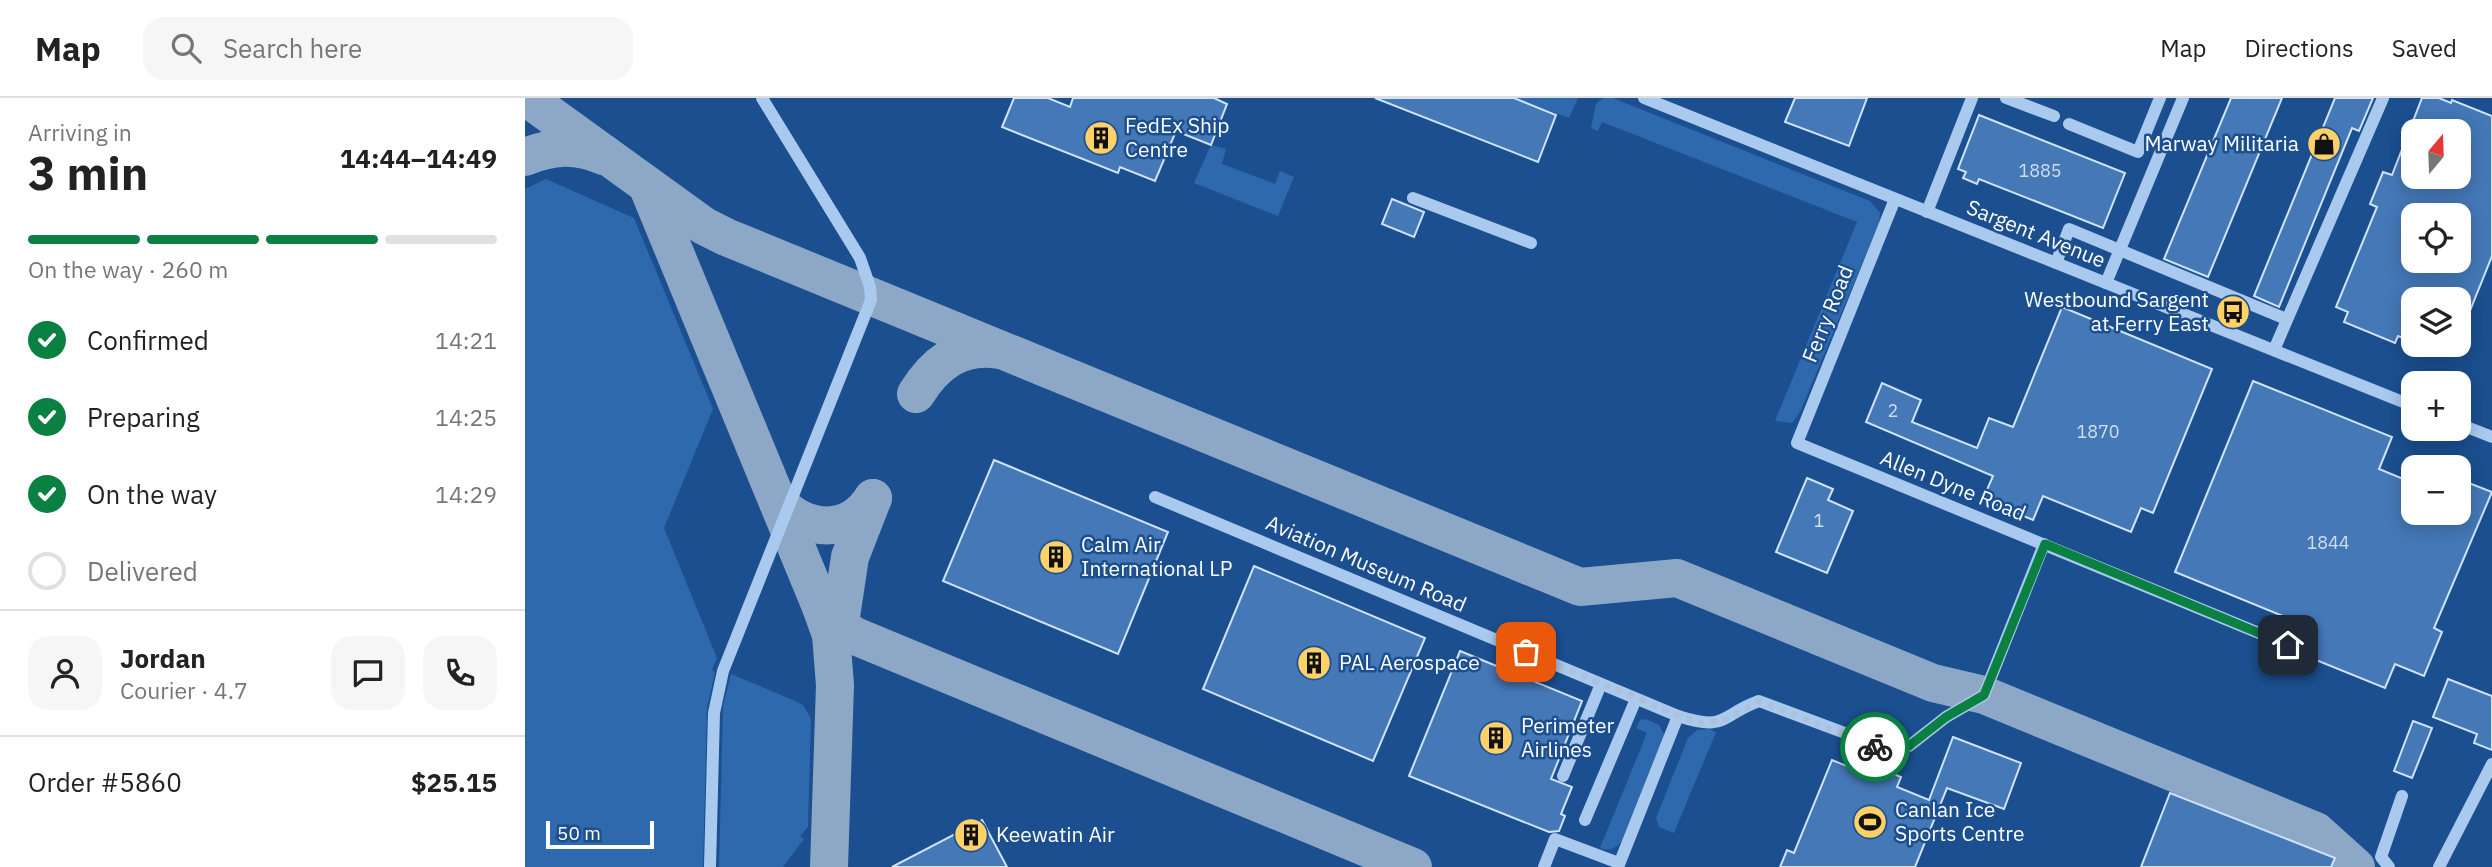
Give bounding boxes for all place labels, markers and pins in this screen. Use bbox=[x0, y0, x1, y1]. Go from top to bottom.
place label: FedEx Ship Centre bbox=[1125, 111, 1229, 163]
building icon: FedEx Ship Centre bbox=[1082, 119, 1120, 157]
shop icon: Marway Militaria bbox=[2305, 125, 2343, 163]
place label: Marway Militaria bbox=[2144, 129, 2299, 157]
place label: Westbound Sargent at Ferry East bbox=[2024, 285, 2209, 337]
bus stop icon: Westbound Sargent at Ferry East bbox=[2214, 293, 2252, 331]
place label: Calm Air International LP bbox=[1081, 530, 1232, 582]
building icon: Calm Air International LP bbox=[1037, 538, 1075, 576]
pin bbox=[2258, 615, 2318, 675]
pin bbox=[1496, 622, 1556, 682]
building icon: PAL Aerospace bbox=[1295, 644, 1333, 682]
place label: PAL Aerospace bbox=[1339, 648, 1480, 676]
place label: Perimeter Airlines bbox=[1521, 711, 1614, 763]
building icon: Perimeter Airlines bbox=[1477, 719, 1515, 757]
place label: Canlan Ice Sports Centre bbox=[1895, 795, 2025, 847]
sports icon: Canlan Ice Sports Centre bbox=[1851, 803, 1889, 841]
building icon: Keewatin Air bbox=[952, 816, 990, 854]
place label: Keewatin Air bbox=[996, 820, 1115, 848]

